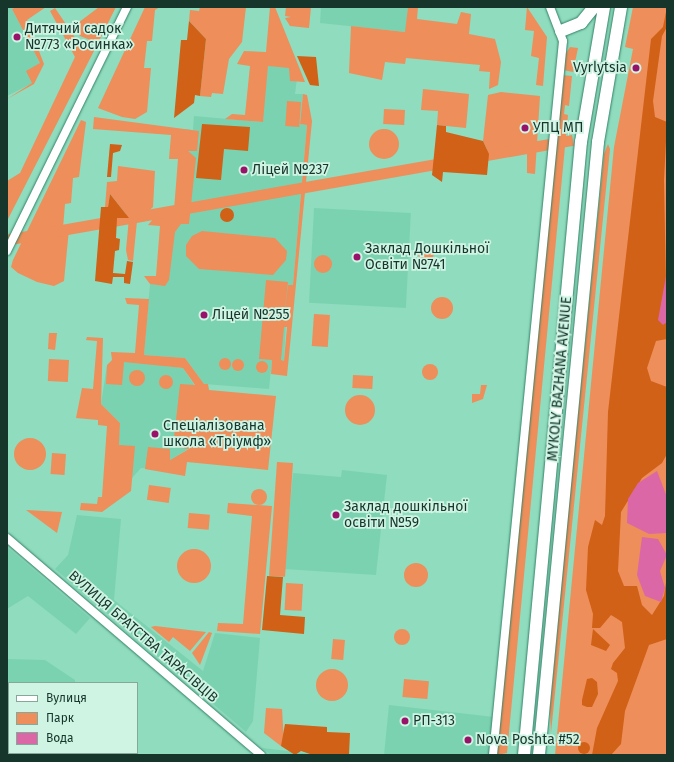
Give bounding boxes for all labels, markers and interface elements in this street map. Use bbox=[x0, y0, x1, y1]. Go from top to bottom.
place label: Дитячий садок №773 «Росинка» bbox=[25, 21, 133, 54]
marker: Дитячий садок №773 «Росинка» bbox=[12, 32, 22, 42]
place label: Vyrlytsia bbox=[573, 60, 627, 76]
marker: Vyrlytsia bbox=[630, 62, 642, 74]
place label: УПЦ МП bbox=[533, 120, 583, 136]
marker: УПЦ МП bbox=[520, 123, 530, 133]
place label: Ліцей №237 bbox=[252, 162, 329, 178]
marker: Ліцей №237 bbox=[239, 165, 249, 175]
place label: Заклад Дошкільної Освіти №741 bbox=[365, 241, 489, 274]
marker: Заклад Дошкільної Освіти №741 bbox=[352, 252, 362, 262]
street label: MYKOLY BAZHANA AVENUE bbox=[544, 296, 576, 462]
place label: Ліцей №255 bbox=[212, 307, 290, 323]
marker: Ліцей №255 bbox=[199, 310, 209, 320]
place label: Спеціалізована школа «Тріумф» bbox=[163, 418, 271, 450]
marker: Спеціалізована школа «Тріумф» bbox=[150, 429, 160, 439]
place label: Заклад дошкільної освіти №59 bbox=[344, 499, 467, 532]
marker: Заклад дошкільної освіти №59 bbox=[331, 510, 341, 520]
street label: ВУЛИЦЯ БРАТСТВА ТАРАСІВЦІВ bbox=[65, 568, 221, 706]
legend bbox=[8, 682, 138, 754]
text: Вулиця bbox=[46, 691, 87, 705]
text: Парк bbox=[46, 711, 74, 725]
place label: РП-313 bbox=[413, 713, 455, 729]
marker: РП-313 bbox=[400, 716, 410, 726]
text: Вода bbox=[46, 731, 73, 745]
place label: Nova Poshta #52 bbox=[476, 732, 580, 748]
marker: Nova Poshta #52 bbox=[463, 735, 473, 745]

